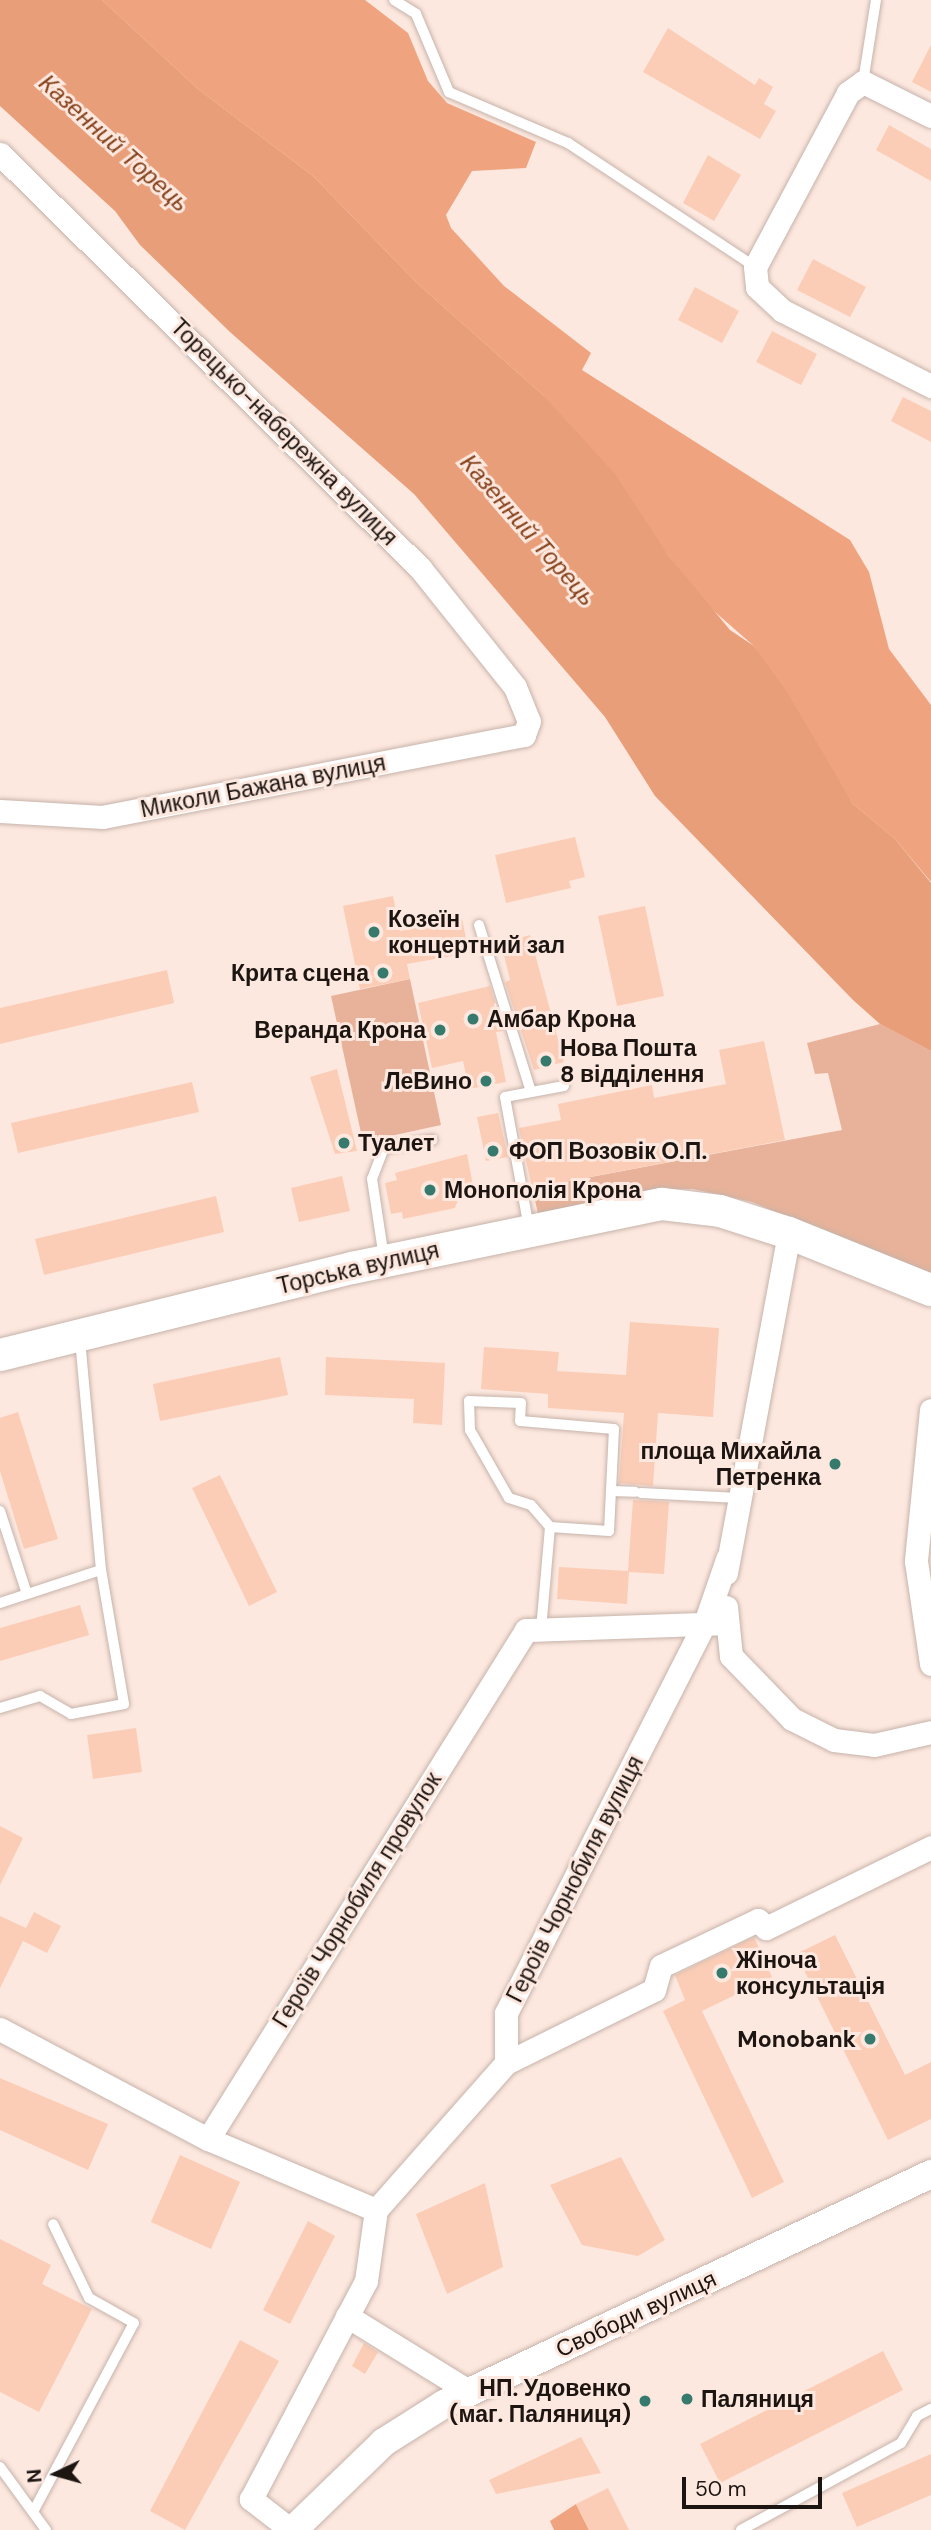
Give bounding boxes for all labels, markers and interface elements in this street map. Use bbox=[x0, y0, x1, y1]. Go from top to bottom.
water label: Казенний Торець bbox=[33, 68, 195, 218]
street label: Торецько-набережна вулиця bbox=[165, 313, 403, 551]
water label: Казенний Торець bbox=[454, 448, 602, 612]
street label: Миколи Бажана вулиця bbox=[138, 749, 388, 823]
place label: Козеїн концертний зал bbox=[388, 905, 565, 959]
marker: Козеїн концертний зал bbox=[366, 924, 382, 940]
place label: Крита сцена bbox=[231, 959, 369, 987]
marker: Крита сцена bbox=[375, 965, 391, 981]
place label: Амбар Крона bbox=[487, 1005, 636, 1033]
marker: Амбар Крона bbox=[465, 1011, 481, 1027]
place label: Веранда Крона bbox=[254, 1016, 426, 1044]
marker: Веранда Крона bbox=[432, 1022, 448, 1038]
place label: Нова Пошта 8 відділення bbox=[560, 1034, 704, 1088]
marker: Нова Пошта 8 відділення bbox=[538, 1053, 554, 1069]
place label: ЛеВино bbox=[384, 1067, 472, 1095]
marker: ЛеВино bbox=[478, 1073, 494, 1089]
place label: Туалет bbox=[358, 1129, 435, 1157]
marker: Туалет bbox=[336, 1135, 352, 1151]
place label: ФОП Возовік О.П. bbox=[509, 1137, 707, 1165]
marker: ФОП Возовік О.П. bbox=[483, 1141, 503, 1161]
place label: Монополія Крона bbox=[444, 1176, 641, 1204]
marker: Монополія Крона bbox=[422, 1182, 438, 1198]
street label: Торська вулиця bbox=[274, 1236, 442, 1300]
place label: площа Михайла Петренка bbox=[640, 1437, 821, 1491]
marker: площа Михайла Петренка bbox=[827, 1456, 843, 1472]
street label: Героїв Чорнобиля вулиця bbox=[501, 1751, 649, 2007]
street label: Героїв Чорнобиля провулок bbox=[267, 1767, 447, 2033]
place label: Жіноча консультація bbox=[736, 1946, 885, 2000]
marker: Жіноча консультація bbox=[714, 1965, 730, 1981]
place label: Monobank bbox=[737, 2025, 856, 2053]
marker: Monobank bbox=[862, 2031, 878, 2047]
street label: Свободи вулиця bbox=[551, 2265, 721, 2363]
place label: НП. Удовенко (маг. Паляниця) bbox=[449, 2374, 631, 2428]
place label: Паляниця bbox=[701, 2385, 814, 2413]
marker: Паляниця bbox=[679, 2391, 695, 2407]
marker: НП. Удовенко (маг. Паляниця) bbox=[637, 2393, 653, 2409]
north arrow bbox=[21, 2439, 91, 2509]
scale bar bbox=[686, 2464, 826, 2508]
text: N bbox=[22, 2468, 48, 2484]
text: 50 m bbox=[695, 2475, 746, 2503]

